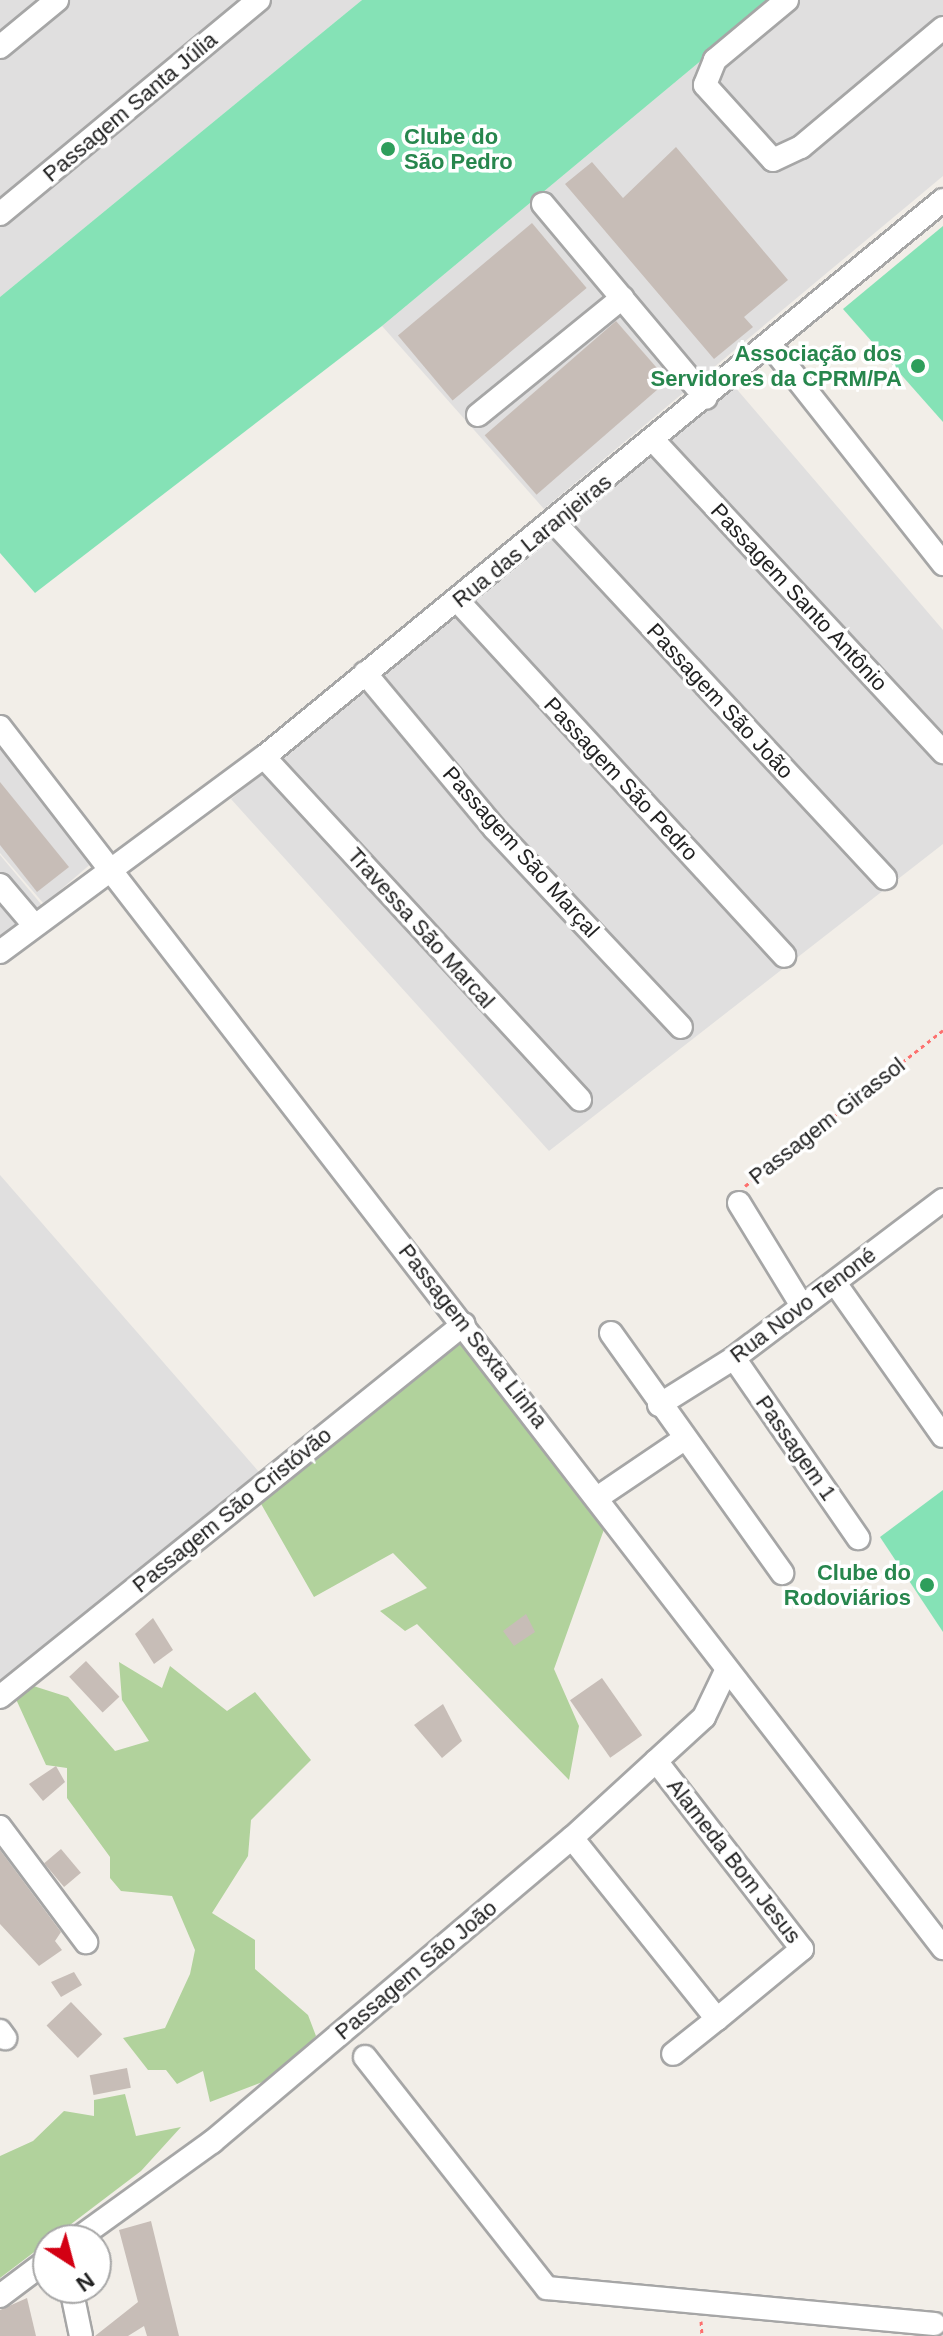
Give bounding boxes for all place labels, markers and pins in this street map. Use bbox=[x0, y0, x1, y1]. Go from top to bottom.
place label: Clube do São Pedro bbox=[404, 123, 513, 174]
marker: Clube do São Pedro bbox=[379, 140, 397, 158]
place label: Associação dos Servidores da CPRM/PA bbox=[651, 340, 902, 392]
marker: Associação dos Servidores da CPRM/PA bbox=[909, 357, 927, 375]
place label: Clube do Rodoviários bbox=[784, 1559, 911, 1610]
marker: Clube do Rodoviários bbox=[918, 1576, 936, 1594]

